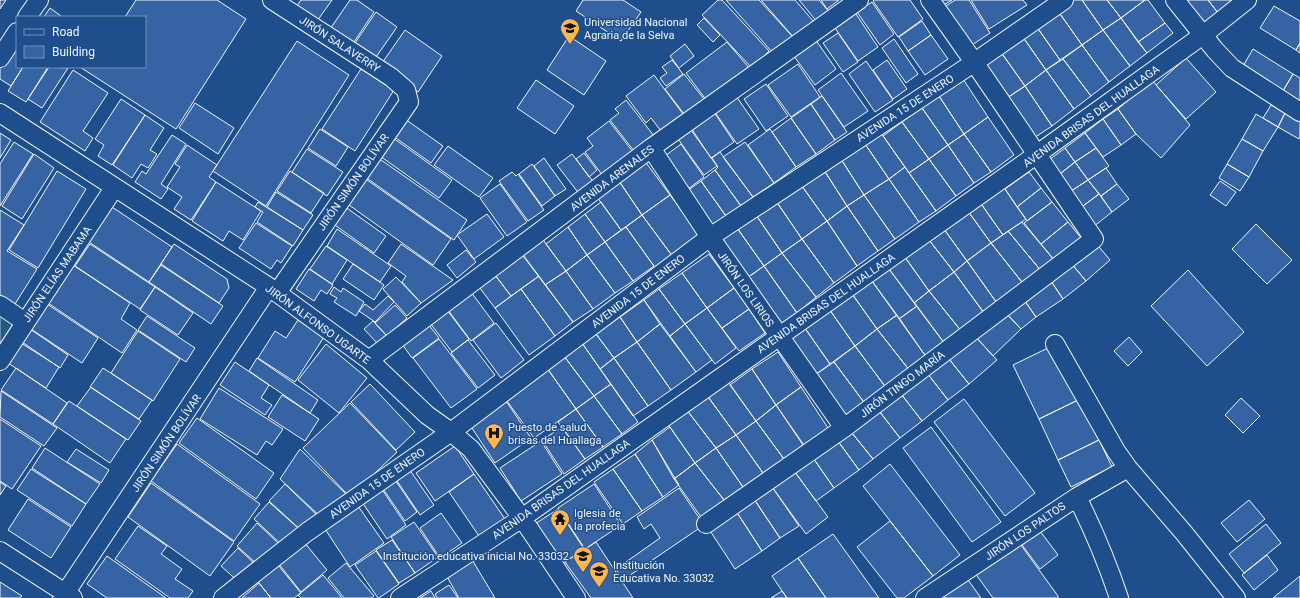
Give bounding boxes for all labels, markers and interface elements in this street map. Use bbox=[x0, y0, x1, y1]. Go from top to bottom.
street label: JIRÓN SALAVERRY bbox=[297, 13, 383, 76]
legend bbox=[16, 16, 146, 68]
place label: Universidad Nacional Agraria de la Selva bbox=[584, 16, 687, 42]
school or university icon: Universidad Nacional Agraria de la Selva bbox=[559, 17, 581, 45]
text: Road bbox=[52, 25, 80, 39]
text: Building bbox=[52, 45, 95, 59]
street label: AVENIDA BRISAS DEL HUALLAGA bbox=[1021, 62, 1163, 170]
street label: AVENIDA 15 DE ENERO bbox=[854, 72, 957, 145]
street label: JIRÓN SIMÓN BOLÍVAR bbox=[315, 131, 392, 233]
street label: AVENIDA ARENALES bbox=[568, 142, 657, 214]
street label: JIRÓN ELÍAS MABAMA bbox=[20, 223, 95, 325]
street label: JIRÓN LOS LIRIOS bbox=[715, 249, 777, 330]
street label: AVENIDA BRISAS DEL HUALLAGA bbox=[755, 250, 898, 356]
street label: AVENIDA 15 DE ENERO bbox=[589, 252, 688, 331]
street label: JIRÓN ALFONSO UGARTE bbox=[263, 282, 373, 367]
street label: JIRÓN TINGO MARÍA bbox=[857, 348, 948, 421]
street label: JIRÓN SIMÓN BOLÍVAR bbox=[129, 392, 204, 495]
place label: Puesto de salud brisas del Huallaga bbox=[508, 421, 601, 447]
hospital icon: Puesto de salud brisas del Huallaga bbox=[483, 422, 505, 450]
street label: AVENIDA BRISAS DEL HUALLAGA bbox=[490, 436, 633, 542]
street label: AVENIDA 15 DE ENERO bbox=[327, 445, 428, 521]
street label: JIRÓN LOS PALTOS bbox=[982, 499, 1069, 563]
place label: Iglesia de la profecia bbox=[574, 507, 625, 533]
temple icon: Iglesia de la profecia bbox=[549, 508, 571, 536]
school or university icon: Institución educativa inicial No. 33032 bbox=[572, 545, 594, 573]
place label: Institución educativa inicial No. 33032 bbox=[383, 550, 569, 563]
place label: Institución Educativa No. 33032 bbox=[613, 559, 714, 585]
school or university icon: Institución Educativa No. 33032 bbox=[588, 560, 610, 588]

